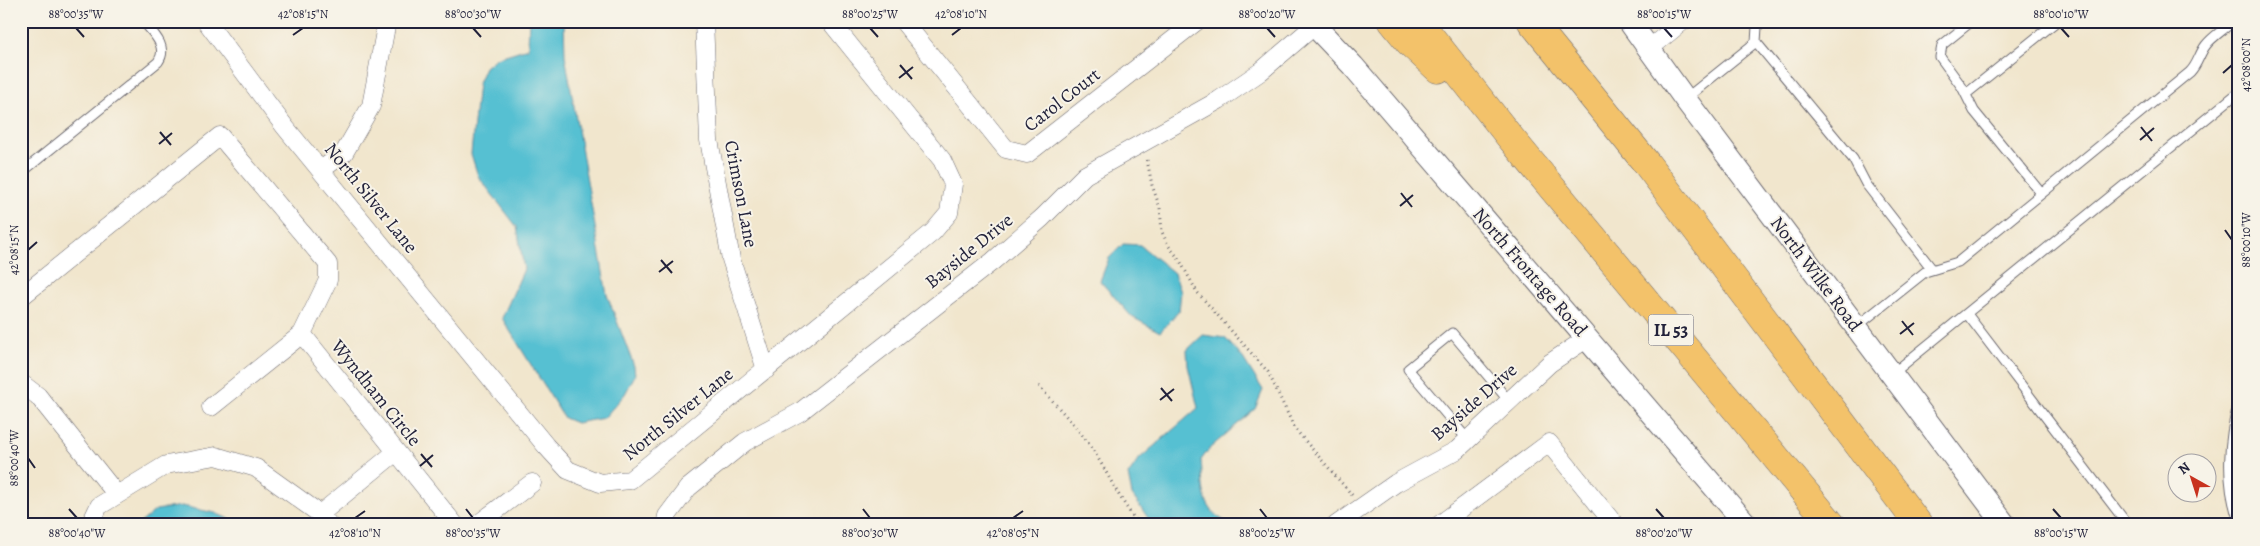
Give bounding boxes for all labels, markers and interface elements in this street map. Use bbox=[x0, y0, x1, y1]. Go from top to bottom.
text: 88°00'35"W bbox=[48, 6, 104, 22]
text: 42°08'15"N bbox=[278, 6, 329, 22]
text: 88°00'30"W bbox=[445, 6, 502, 22]
text: 88°00'25"W bbox=[842, 6, 899, 22]
text: 42°08'10"N bbox=[935, 6, 987, 22]
text: 88°00'20"W bbox=[1238, 6, 1296, 22]
text: 88°00'15"W bbox=[1637, 6, 1692, 22]
text: 88°00'10"W bbox=[2033, 6, 2090, 22]
text: 42°08'00"N bbox=[2238, 38, 2254, 92]
street label: Carol Court bbox=[1018, 62, 1106, 138]
street label: North Silver Lane bbox=[318, 137, 424, 259]
street label: Crimson Lane bbox=[718, 138, 764, 250]
street label: North Frontage Road bbox=[1467, 202, 1594, 343]
street label: Bayside Drive bbox=[919, 207, 1019, 295]
street label: North Wilke Road bbox=[1764, 211, 1868, 338]
text: 88°00'10"W bbox=[2238, 211, 2254, 268]
text: 42°08'15"N bbox=[6, 224, 22, 275]
road number: IL 53 bbox=[1648, 314, 1694, 346]
street label: Wyndham Circle bbox=[324, 334, 427, 452]
street label: Bayside Drive bbox=[1425, 357, 1523, 447]
street label: North Silver Lane bbox=[617, 361, 739, 467]
text: 88°00'40"W bbox=[6, 429, 22, 486]
north arrow bbox=[2168, 454, 2218, 504]
text: N bbox=[2174, 458, 2194, 479]
text: 88°00'40"W bbox=[49, 525, 106, 541]
text: 42°08'10"N bbox=[329, 525, 381, 541]
text: 88°00'35"W bbox=[445, 525, 501, 541]
text: 88°00'30"W bbox=[842, 525, 899, 541]
text: 42°08'05"N bbox=[987, 525, 1040, 541]
text: 88°00'25"W bbox=[1239, 525, 1296, 541]
text: 88°00'20"W bbox=[1635, 525, 1693, 541]
text: 88°00'15"W bbox=[2034, 525, 2089, 541]

